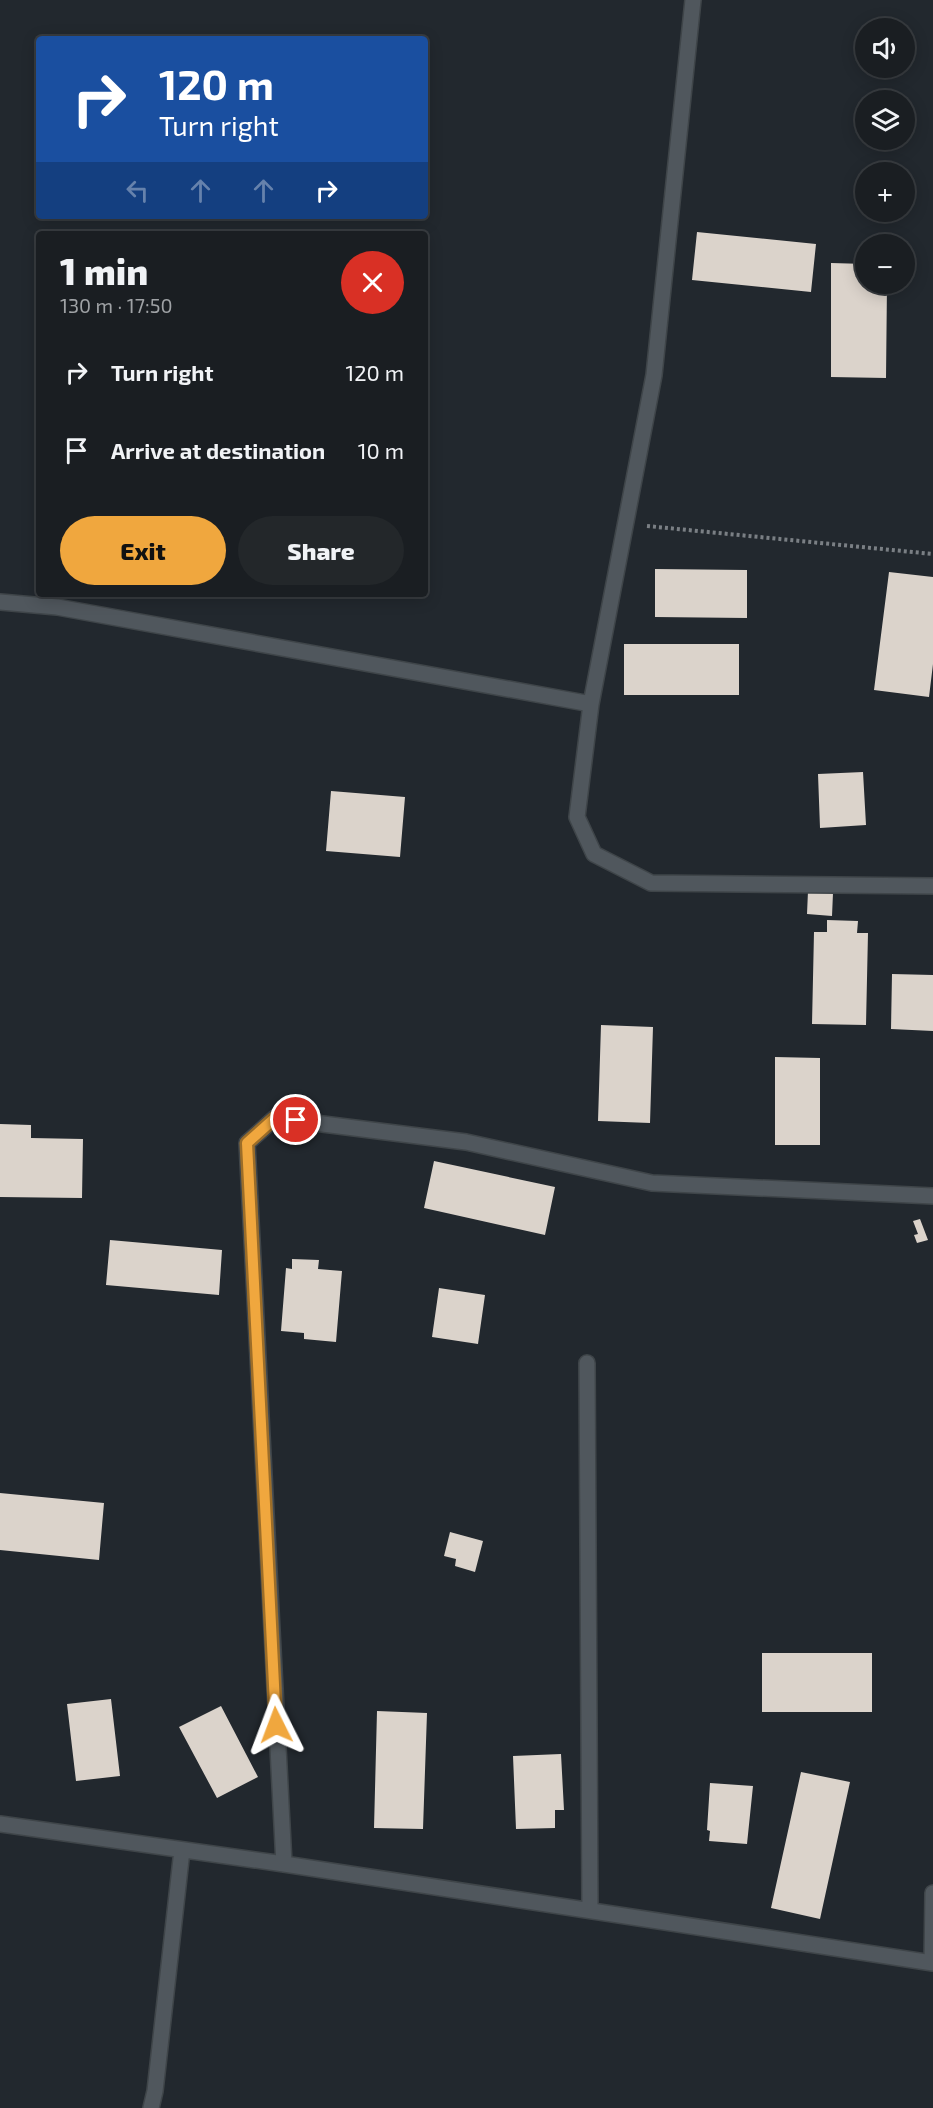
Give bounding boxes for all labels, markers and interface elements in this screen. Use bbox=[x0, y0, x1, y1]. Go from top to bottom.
map controls bbox=[855, 18, 915, 294]
button: sound bbox=[855, 18, 915, 78]
text: 120 m bbox=[159, 58, 274, 108]
icon: right bbox=[60, 60, 138, 138]
button: layers bbox=[855, 90, 915, 150]
text: Turn right bbox=[159, 109, 279, 141]
button: + bbox=[855, 162, 915, 222]
icon: left bbox=[121, 174, 154, 207]
icon: ahead bbox=[184, 174, 217, 207]
icon: ahead bbox=[247, 174, 280, 207]
icon: right bbox=[310, 174, 343, 207]
button: − bbox=[855, 234, 915, 294]
text: 1 min bbox=[60, 249, 148, 292]
button: close bbox=[341, 251, 404, 314]
text: 130 m · 17:50 bbox=[60, 293, 172, 317]
icon: right bbox=[60, 356, 93, 389]
text: Turn right bbox=[111, 359, 213, 385]
text: 120 m bbox=[345, 359, 404, 385]
icon: arrive bbox=[60, 434, 93, 467]
text: Arrive at destination bbox=[111, 437, 325, 463]
text: 10 m bbox=[358, 437, 404, 463]
button: Exit bbox=[60, 516, 226, 585]
button: Share bbox=[238, 516, 404, 585]
pin bbox=[270, 1094, 321, 1145]
icon: arrive bbox=[279, 1103, 312, 1136]
position arrow bbox=[244, 1693, 308, 1757]

